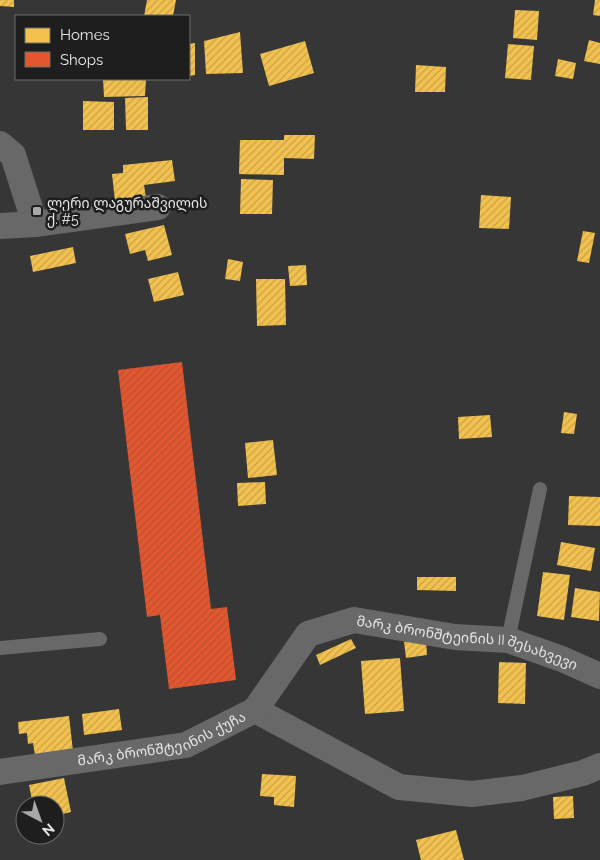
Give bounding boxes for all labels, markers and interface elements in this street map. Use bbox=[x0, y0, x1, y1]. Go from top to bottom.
legend bbox=[15, 15, 190, 80]
text: Homes bbox=[60, 26, 110, 44]
text: Shops bbox=[60, 51, 103, 69]
place label: ლერი ლაგურაშვილის ქ. #5 bbox=[47, 195, 208, 228]
marker: ლერი ლაგურაშვილის ქ. #5 bbox=[31, 205, 43, 217]
street label: მარკ ბრონშტეინის II შესახვევი bbox=[355, 613, 580, 673]
street label: მარკ ბრონშტეინის ქუჩა bbox=[76, 708, 248, 769]
north arrow bbox=[15, 795, 65, 845]
text: N bbox=[39, 820, 58, 839]

